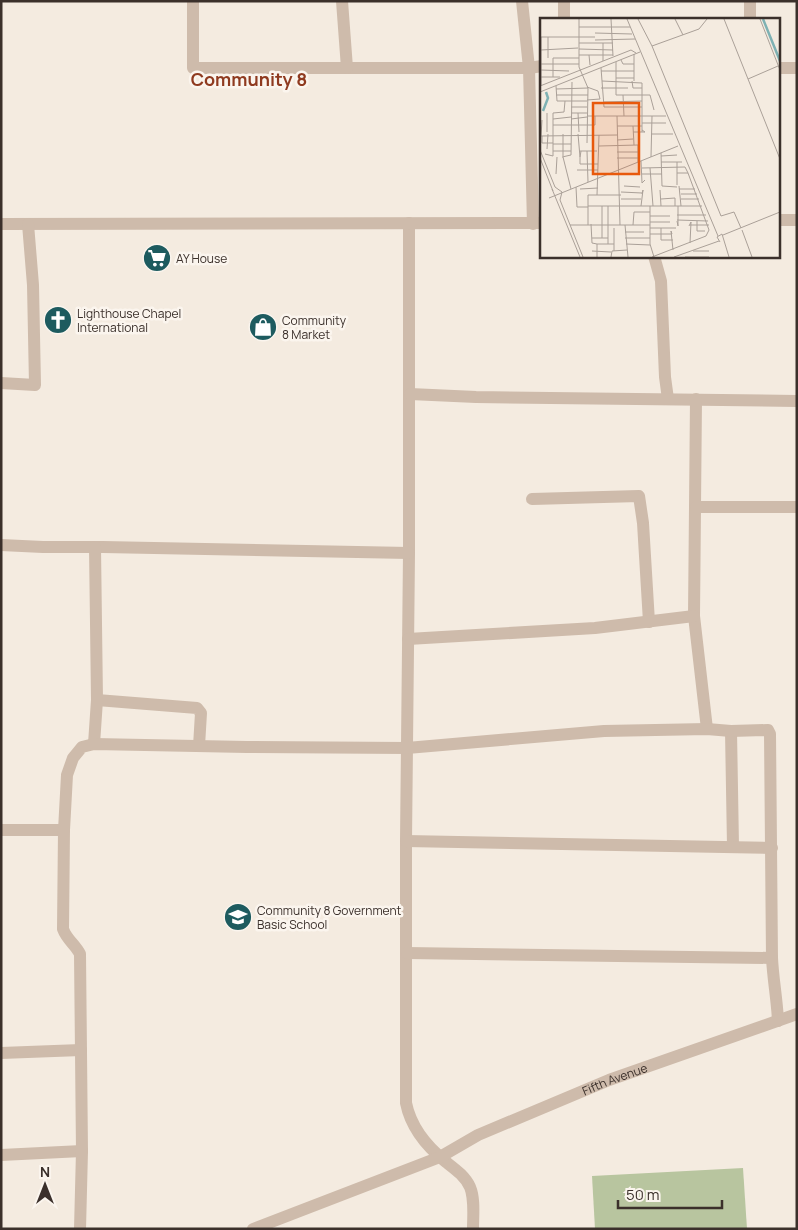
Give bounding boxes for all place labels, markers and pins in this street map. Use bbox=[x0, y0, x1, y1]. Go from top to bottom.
supermarket icon: AY House bbox=[142, 243, 172, 273]
place label: AY House bbox=[176, 250, 227, 267]
church icon: Lighthouse Chapel International bbox=[43, 305, 73, 335]
place label: Lighthouse Chapel International bbox=[77, 305, 181, 336]
shop icon: Community 8 Market bbox=[248, 312, 278, 342]
place label: Community 8 Market bbox=[282, 312, 347, 343]
school or university icon: Community 8 Government Basic School bbox=[223, 902, 253, 932]
place label: Community 8 Government Basic School bbox=[257, 902, 402, 933]

